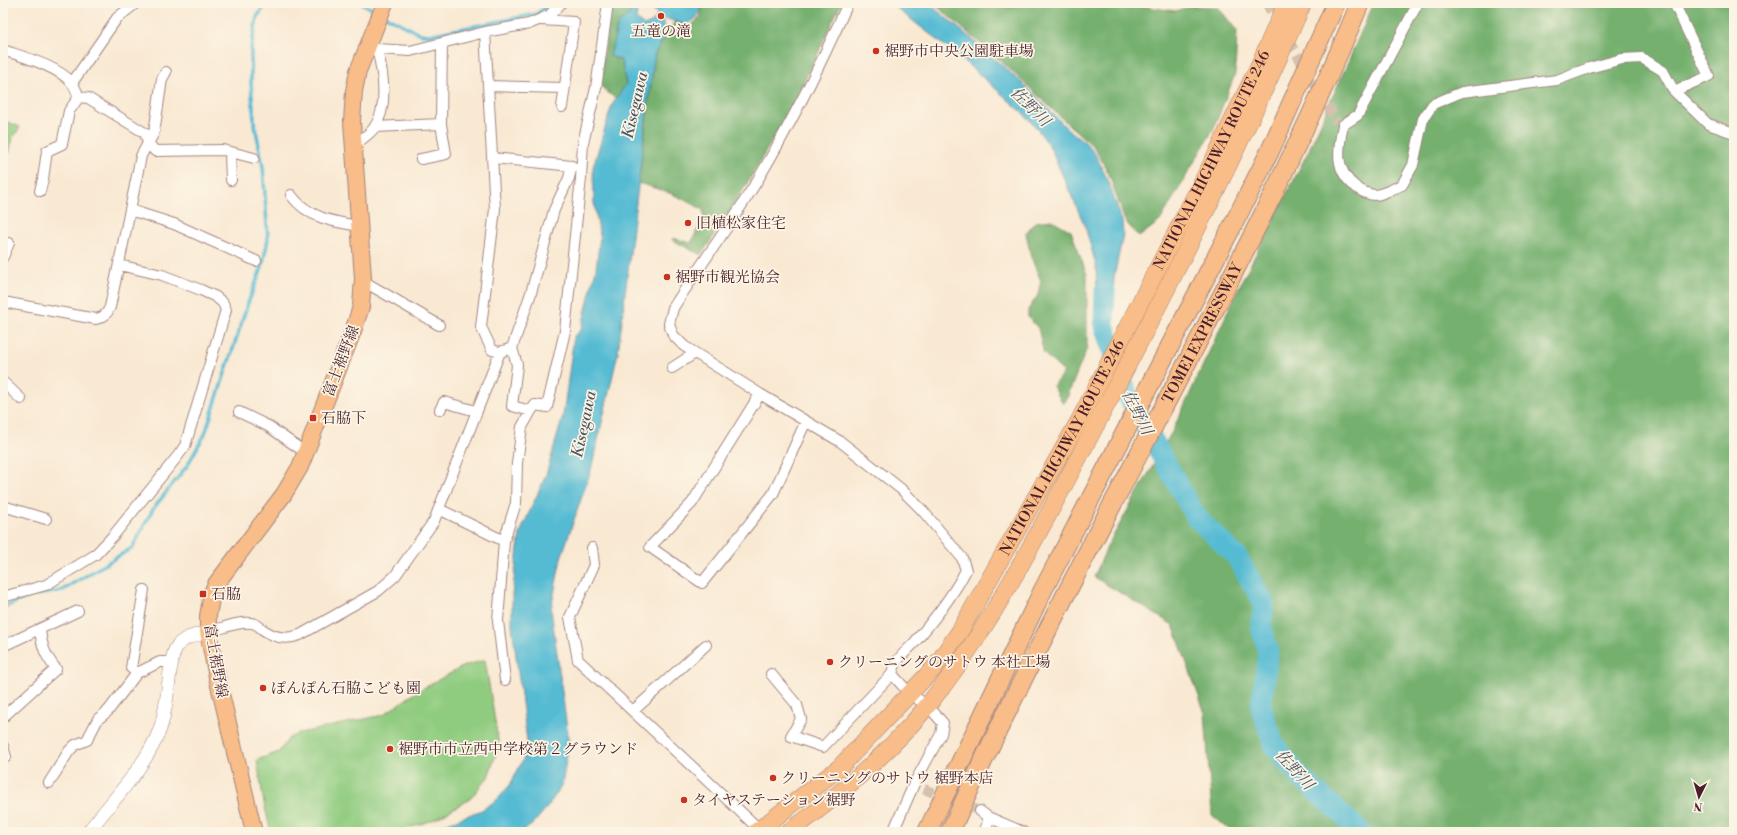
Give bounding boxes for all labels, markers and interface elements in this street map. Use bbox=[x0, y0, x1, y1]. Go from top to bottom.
marker: 五竜の滝 bbox=[656, 11, 666, 21]
place label: 五竜の滝 bbox=[631, 22, 691, 41]
place label: 裾野市中央公園駐車場 bbox=[884, 42, 1034, 61]
marker: 裾野市中央公園駐車場 bbox=[871, 46, 881, 56]
street label: NATIONAL HIGHWAY ROUTE 246 bbox=[1149, 48, 1274, 273]
water label: Kisegawa bbox=[618, 70, 652, 141]
water label: 佐野川 bbox=[1006, 83, 1056, 132]
place label: 旧植松家住宅 bbox=[696, 214, 786, 233]
marker: 旧植松家住宅 bbox=[683, 218, 693, 228]
street label: TOMEI EXPRESSWAY bbox=[1158, 259, 1247, 407]
place label: 裾野市観光協会 bbox=[675, 268, 780, 287]
marker: 裾野市観光協会 bbox=[662, 272, 672, 282]
street label: 富士裾野線 bbox=[319, 323, 364, 400]
street label: NATIONAL HIGHWAY ROUTE 246 bbox=[996, 337, 1129, 559]
water label: 佐野川 bbox=[1117, 387, 1158, 440]
water label: Kisegawa bbox=[567, 389, 601, 459]
place label: 石脇下 bbox=[321, 409, 366, 428]
marker: 石脇下 bbox=[308, 413, 318, 423]
place label: 石脇 bbox=[211, 585, 241, 604]
marker: 石脇 bbox=[198, 589, 208, 599]
street label: 富士裾野線 bbox=[200, 622, 231, 700]
place label: クリーニングのサトウ 本社工場 bbox=[838, 653, 1051, 672]
marker: クリーニングのサトウ 本社工場 bbox=[825, 657, 835, 667]
place label: ぽんぽん石脇こども園 bbox=[271, 679, 421, 698]
marker: ぽんぽん石脇こども園 bbox=[258, 683, 268, 693]
place label: 裾野市市立西中学校第２グラウンド bbox=[398, 740, 638, 759]
marker: 裾野市市立西中学校第２グラウンド bbox=[385, 744, 395, 754]
water label: 佐野川 bbox=[1271, 745, 1319, 796]
place label: クリーニングのサトウ 裾野本店 bbox=[781, 769, 994, 788]
marker: クリーニングのサトウ 裾野本店 bbox=[768, 773, 778, 783]
north arrow bbox=[1679, 777, 1719, 817]
place label: タイヤステーション裾野 bbox=[692, 791, 856, 810]
marker: タイヤステーション裾野 bbox=[679, 795, 689, 805]
text: N bbox=[1693, 799, 1703, 813]

